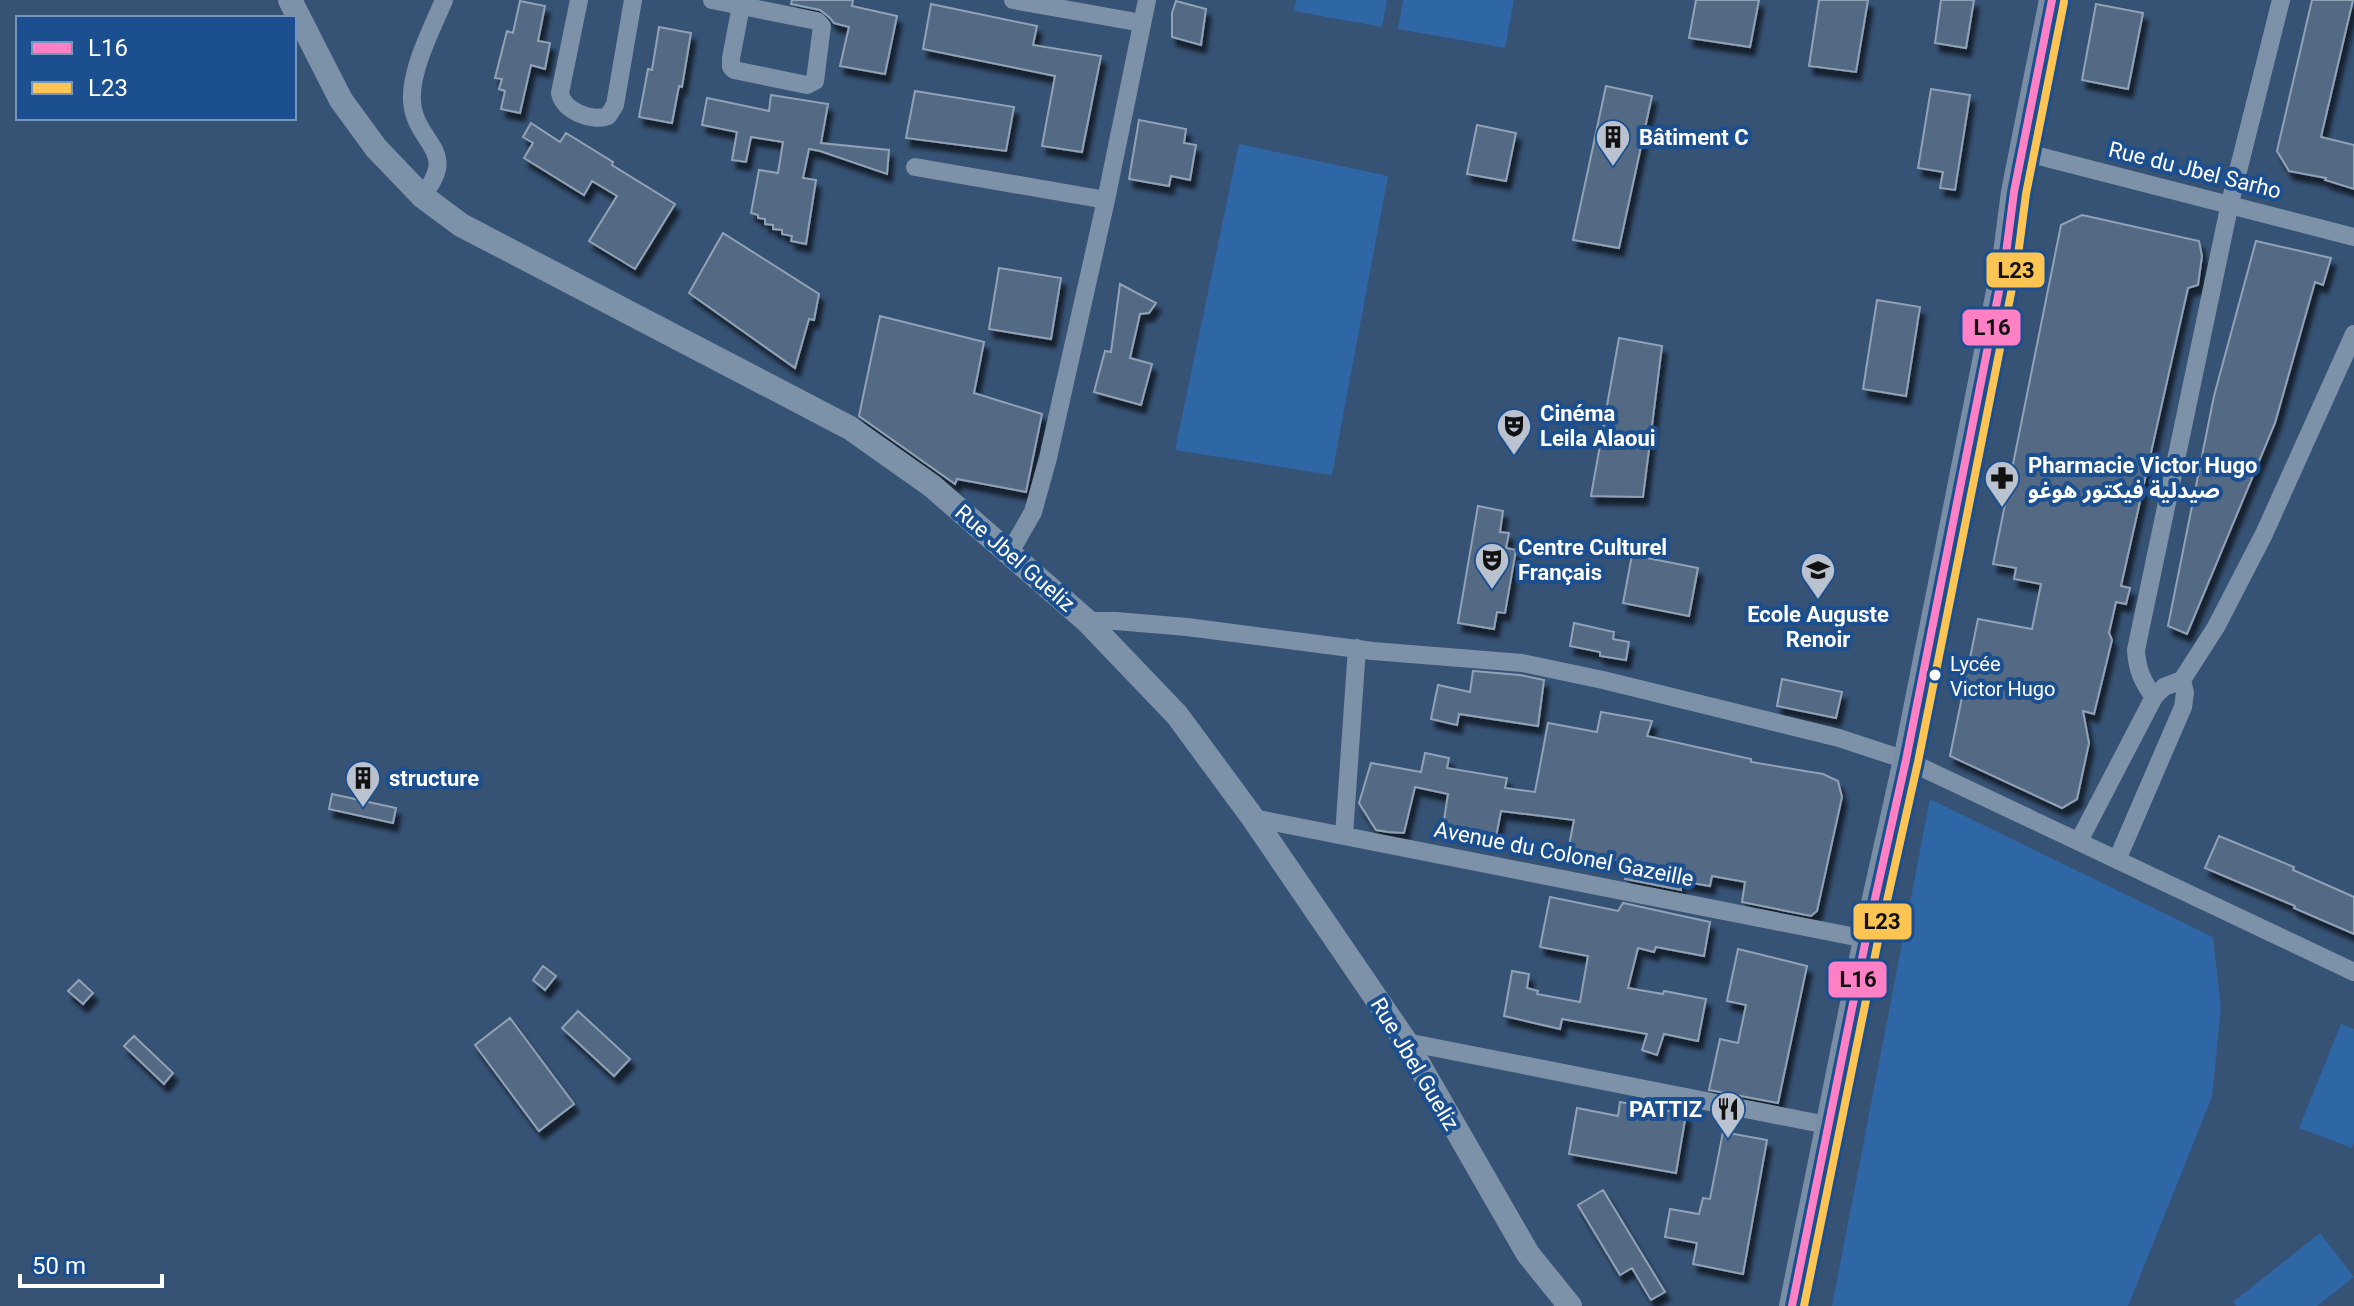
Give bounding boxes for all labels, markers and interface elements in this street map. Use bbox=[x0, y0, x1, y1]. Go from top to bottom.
legend bbox=[16, 16, 296, 120]
text: L16 bbox=[88, 34, 128, 62]
text: L23 bbox=[88, 74, 128, 102]
building icon: Bâtiment C bbox=[1594, 118, 1632, 168]
place label: Bâtiment C bbox=[1639, 125, 1749, 150]
street label: Rue du Jbel Sarho bbox=[2106, 136, 2284, 204]
line badge: L23 bbox=[1985, 251, 2046, 289]
text: L23 bbox=[1997, 258, 2035, 283]
line badge: L16 bbox=[1961, 308, 2022, 347]
text: L16 bbox=[1973, 315, 2011, 340]
place label: Cinéma Leila Alaoui bbox=[1540, 401, 1656, 451]
theatre icon: Cinéma Leila Alaoui bbox=[1495, 407, 1533, 457]
place label: Pharmacie Victor Hugo صيدلية فيكتور هوغو bbox=[2028, 453, 2257, 504]
pharmacy icon: Pharmacie Victor Hugo صيدلية فيكتور هوغو bbox=[1983, 459, 2021, 509]
street label: Rue Jbel Gueliz bbox=[950, 499, 1080, 617]
place label: Centre Culturel Français bbox=[1518, 535, 1667, 585]
theatre icon: Centre Culturel Français bbox=[1473, 541, 1511, 591]
school or university icon: Ecole Auguste Renoir bbox=[1799, 551, 1837, 601]
place label: Ecole Auguste Renoir bbox=[1747, 602, 1889, 652]
place label: Lycée Victor Hugo bbox=[1950, 652, 2056, 701]
marker: Lycée Victor Hugo bbox=[1927, 667, 1943, 683]
building icon: structure bbox=[344, 759, 382, 809]
place label: structure bbox=[389, 766, 479, 791]
street label: Avenue du Colonel Gazeille bbox=[1432, 817, 1696, 891]
line badge: L23 bbox=[1852, 902, 1913, 941]
text: L23 bbox=[1863, 909, 1901, 934]
line badge: L16 bbox=[1827, 960, 1888, 999]
text: L16 bbox=[1839, 967, 1877, 992]
street label: Rue Jbel Gueliz bbox=[1366, 993, 1464, 1135]
restaurant icon: PATTIZ bbox=[1709, 1090, 1747, 1140]
place label: PATTIZ bbox=[1629, 1097, 1702, 1122]
scale bar bbox=[20, 1238, 162, 1288]
text: 50 m bbox=[32, 1252, 86, 1280]

